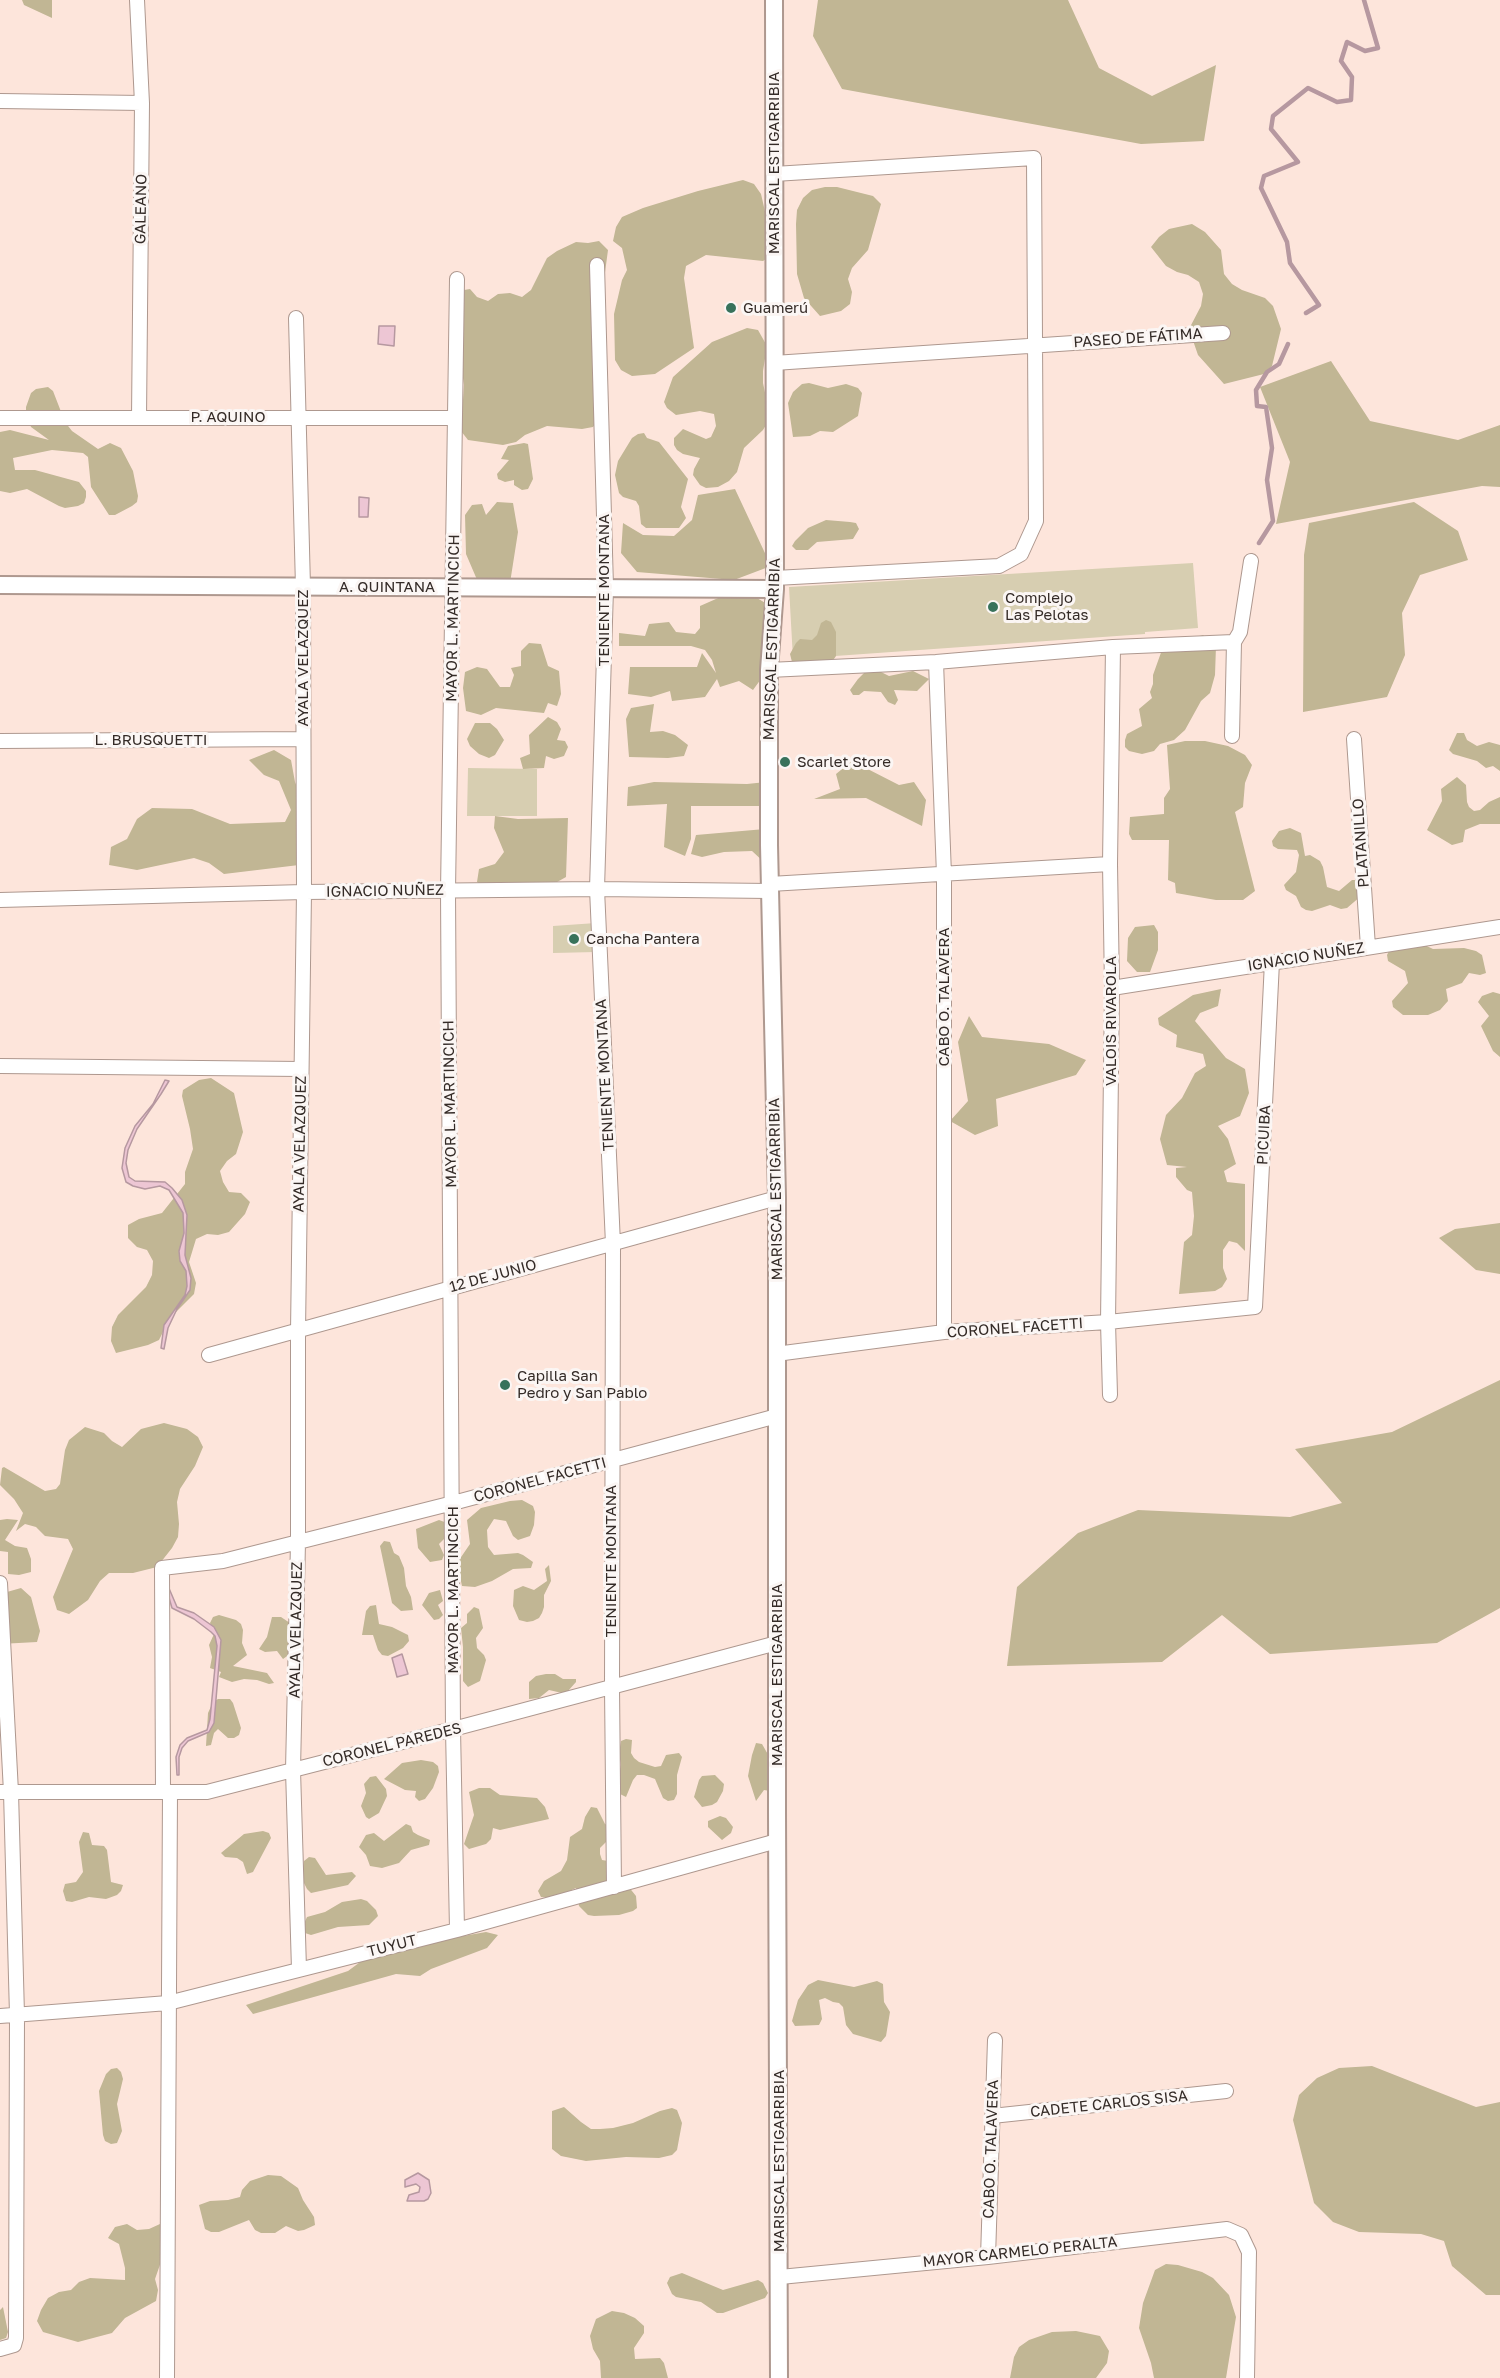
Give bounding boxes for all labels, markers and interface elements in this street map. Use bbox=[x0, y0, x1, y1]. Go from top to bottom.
street label: MARISCAL ESTIGARRIBIA bbox=[765, 72, 783, 254]
street label: GALEANO bbox=[131, 174, 151, 244]
place label: Guamerú bbox=[743, 299, 808, 317]
marker: Guamerú bbox=[724, 301, 738, 315]
street label: PASEO DE FÁTIMA bbox=[1073, 325, 1203, 351]
street label: P. AQUINO bbox=[191, 408, 265, 426]
street label: TENIENTE MONTANA bbox=[595, 514, 613, 666]
street label: MAYOR L. MARTINCICH bbox=[443, 534, 463, 702]
street label: MARISCAL ESTIGARRIBIA bbox=[760, 557, 784, 741]
street label: A. QUINTANA bbox=[339, 578, 435, 596]
place label: Complejo Las Pelotas bbox=[1005, 589, 1088, 624]
street label: AYALA VELAZQUEZ bbox=[294, 590, 312, 726]
marker: Complejo Las Pelotas bbox=[986, 600, 1000, 614]
street label: L. BRUSQUETTI bbox=[94, 731, 208, 749]
place label: Scarlet Store bbox=[797, 753, 891, 771]
marker: Scarlet Store bbox=[778, 755, 792, 769]
street label: PLATANILLO bbox=[1349, 798, 1373, 888]
street label: IGNACIO NUÑEZ bbox=[326, 881, 444, 901]
street label: CABO O. TALAVERA bbox=[935, 927, 953, 1067]
place label: Cancha Pantera bbox=[586, 930, 700, 948]
marker: Cancha Pantera bbox=[567, 932, 581, 946]
street label: IGNACIO NUÑEZ bbox=[1246, 939, 1366, 975]
street label: VALOIS RIVAROLA bbox=[1102, 956, 1120, 1086]
street label: TENIENTE MONTANA bbox=[592, 998, 618, 1152]
street label: MAYOR L. MARTINCICH bbox=[440, 1020, 460, 1188]
street label: AYALA VELAZQUEZ bbox=[290, 1075, 310, 1213]
street label: MARISCAL ESTIGARRIBIA bbox=[765, 1098, 787, 1280]
street label: PICUIBA bbox=[1253, 1104, 1275, 1166]
street label: 12 DE JUNIO bbox=[447, 1256, 539, 1296]
street label: CORONEL FACETTI bbox=[946, 1314, 1084, 1342]
place label: Capilla San Pedro y San Pablo bbox=[517, 1367, 647, 1402]
marker: Capilla San Pedro y San Pablo bbox=[498, 1378, 512, 1392]
street label: CORONEL FACETTI bbox=[472, 1454, 608, 1506]
street label: TENIENTE MONTANA bbox=[602, 1485, 620, 1637]
street label: MAYOR L. MARTINCICH bbox=[444, 1506, 462, 1674]
street label: AYALA VELAZQUEZ bbox=[286, 1561, 306, 1699]
street label: MARISCAL ESTIGARRIBIA bbox=[768, 1584, 786, 1766]
street label: CORONEL PAREDES bbox=[321, 1719, 463, 1771]
street label: TUYUT bbox=[366, 1931, 418, 1961]
street label: MARISCAL ESTIGARRIBIA bbox=[770, 2070, 788, 2252]
street label: CABO O. TALAVERA bbox=[980, 2079, 1002, 2219]
street label: CADETE CARLOS SISA bbox=[1029, 2087, 1189, 2121]
street label: MAYOR CARMELO PERALTA bbox=[922, 2233, 1118, 2271]

